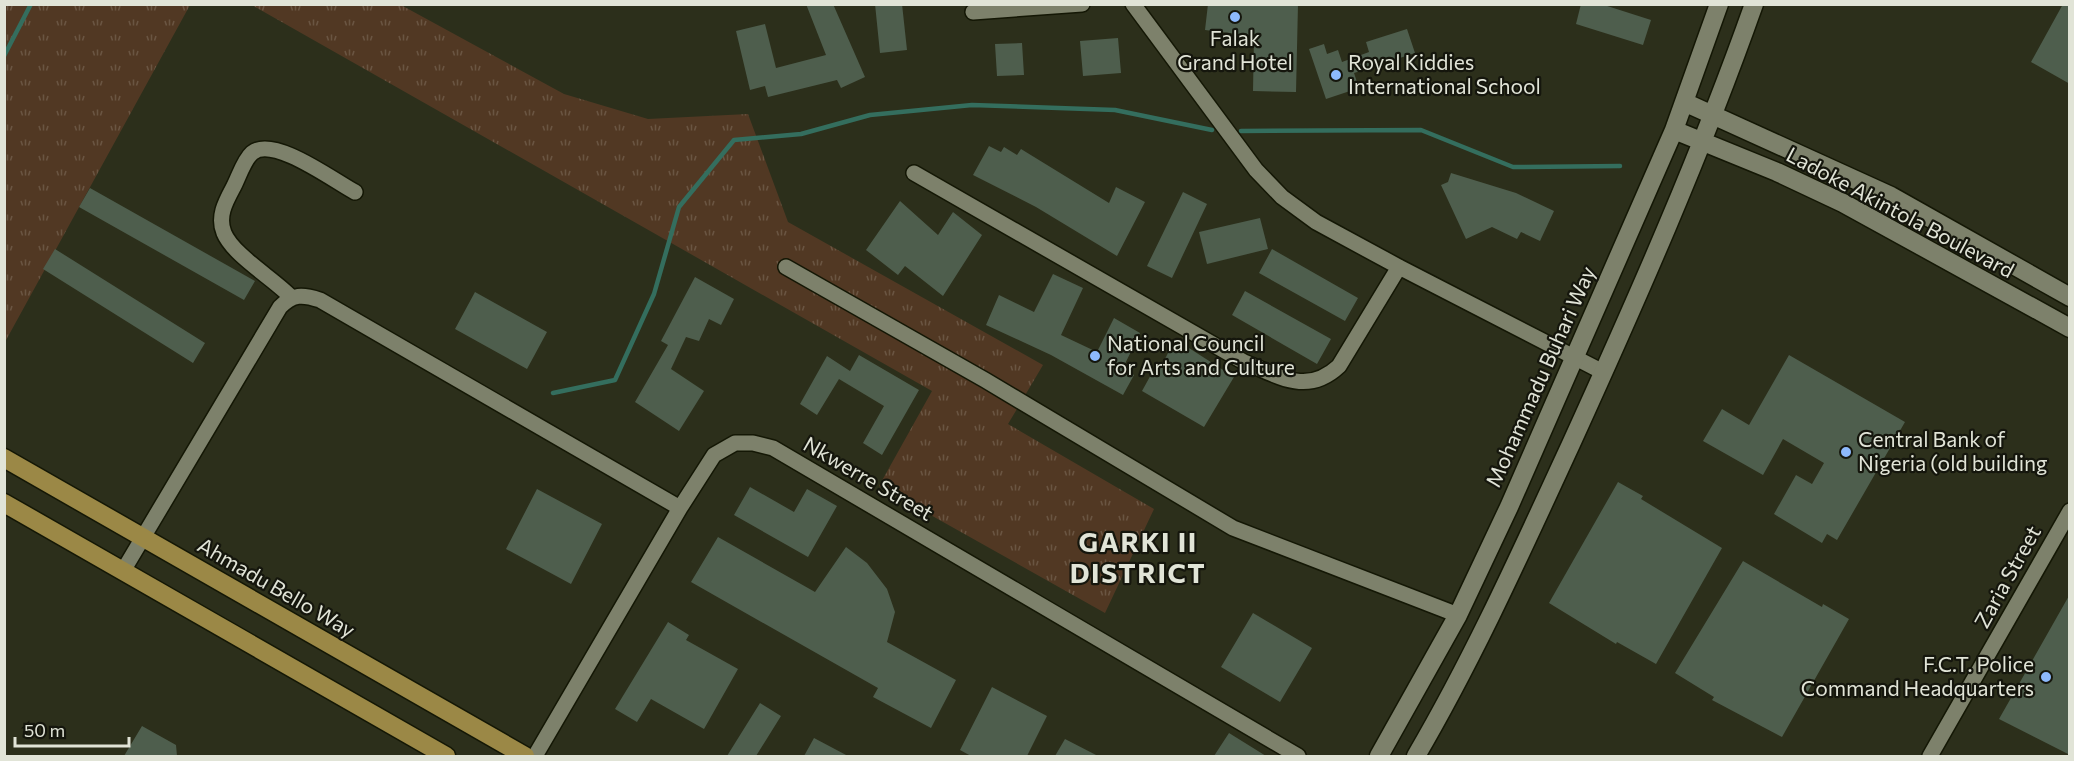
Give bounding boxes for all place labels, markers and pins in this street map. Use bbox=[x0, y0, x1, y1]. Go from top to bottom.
marker: Falak Grand Hotel bbox=[1228, 10, 1242, 24]
place label: Falak Grand Hotel bbox=[1177, 25, 1293, 74]
place label: Royal Kiddies International School bbox=[1348, 49, 1541, 98]
marker: Royal Kiddies International School bbox=[1329, 68, 1343, 82]
place label: National Council for Arts and Culture bbox=[1107, 330, 1295, 379]
marker: National Council for Arts and Culture bbox=[1088, 349, 1102, 363]
place label: Central Bank of Nigeria (old building bbox=[1858, 426, 2047, 475]
marker: Central Bank of Nigeria (old building bbox=[1839, 445, 1853, 459]
place label: F.C.T. Police Command Headquarters bbox=[1801, 651, 2034, 700]
marker: F.C.T. Police Command Headquarters bbox=[2039, 670, 2053, 684]

